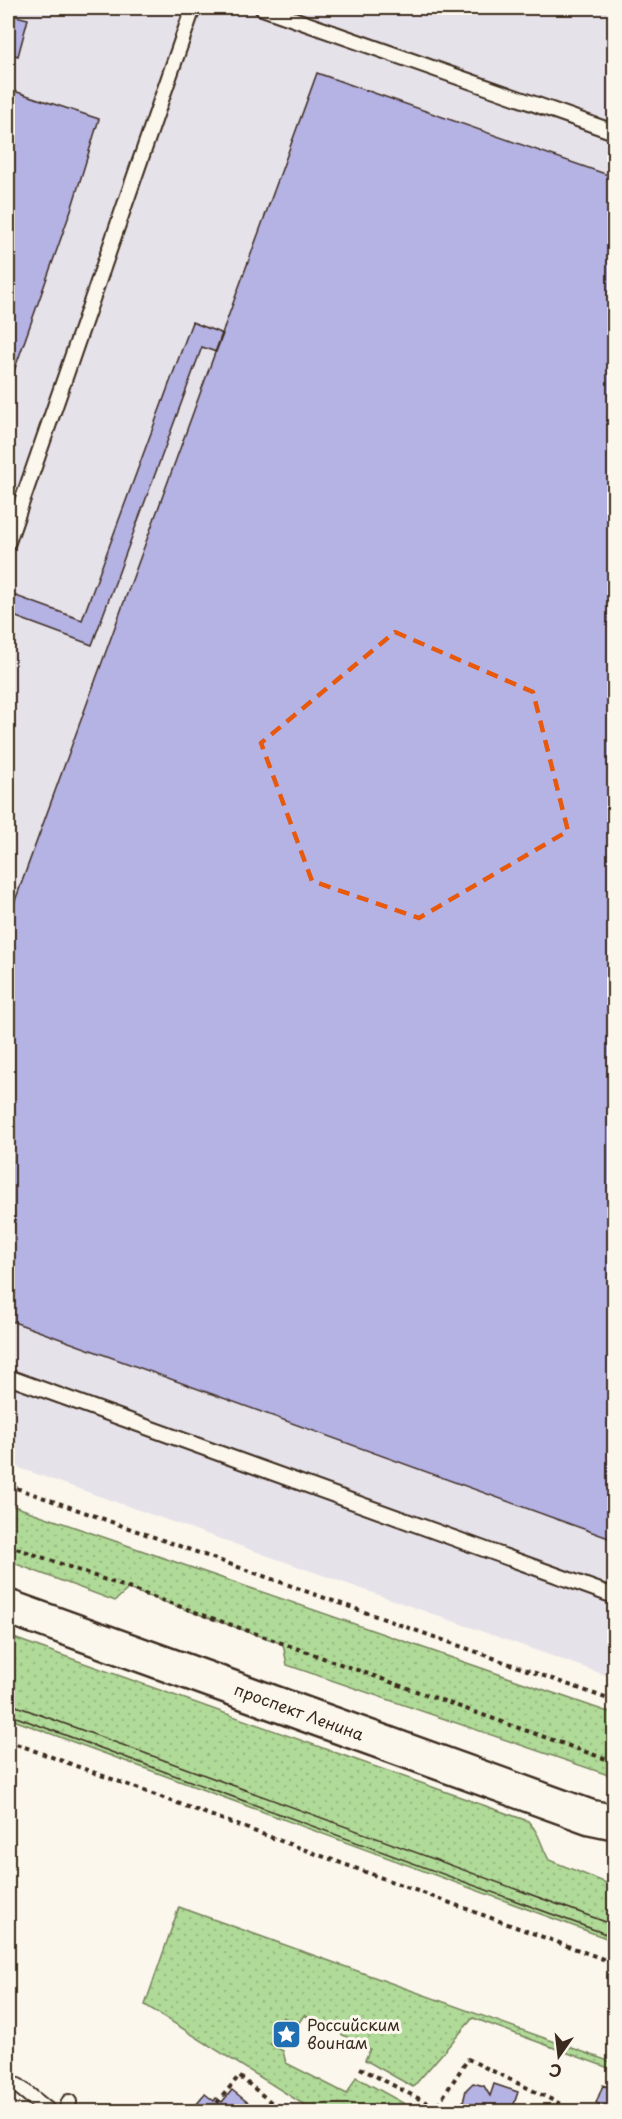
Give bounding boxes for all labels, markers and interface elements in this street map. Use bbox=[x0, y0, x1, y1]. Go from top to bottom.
street label: проспект Ленина bbox=[231, 1676, 367, 1746]
place label: Российским воинам bbox=[307, 2012, 400, 2054]
place icon: Российским воинам bbox=[270, 2018, 302, 2050]
north arrow bbox=[529, 2026, 589, 2086]
text: С bbox=[546, 2058, 564, 2085]

